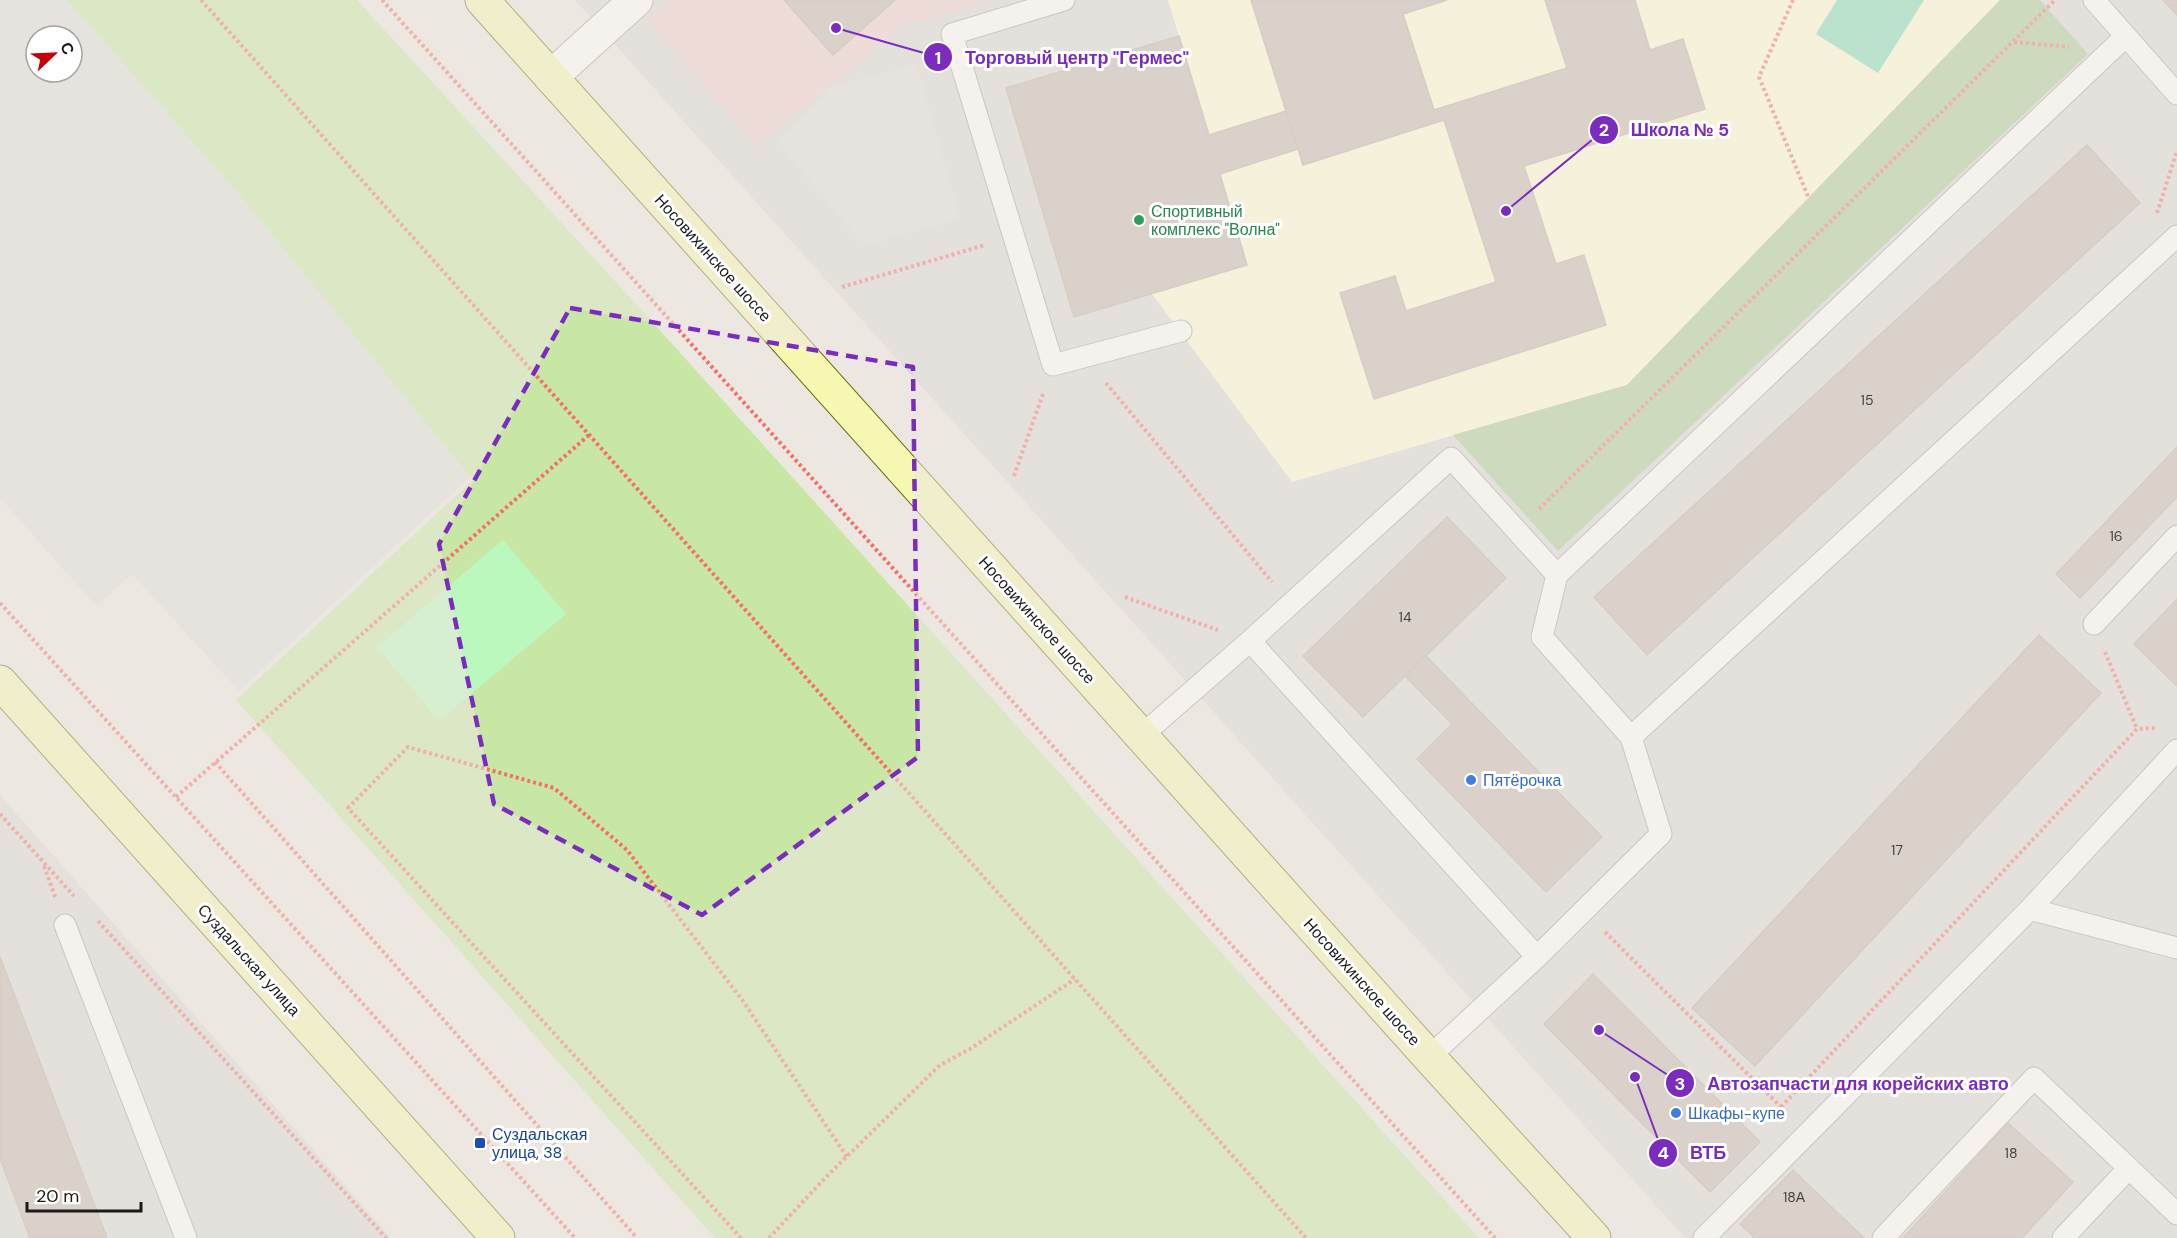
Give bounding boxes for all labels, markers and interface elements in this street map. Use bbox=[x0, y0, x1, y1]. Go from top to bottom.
north arrow bbox=[24, 24, 84, 84]
text: С bbox=[55, 39, 79, 58]
callout: Торговый центр "Гермес" bbox=[923, 39, 1201, 75]
text: 1 bbox=[935, 46, 941, 70]
text: Торговый центр "Гермес" bbox=[965, 46, 1189, 70]
callout: Школа № 5 bbox=[1589, 112, 1742, 148]
text: 2 bbox=[1599, 118, 1609, 142]
text: Школа № 5 bbox=[1631, 118, 1729, 142]
street label: Носовихинское шоссе bbox=[650, 190, 776, 326]
place label: Спортивный комплекс "Волна" bbox=[1151, 201, 1280, 240]
marker: Спортивный комплекс "Волна" bbox=[1132, 213, 1146, 227]
house number: 15 bbox=[1861, 391, 1873, 409]
house number: 16 bbox=[2109, 527, 2123, 545]
street label: Носовихинское шоссе bbox=[974, 552, 1100, 688]
house number: 14 bbox=[1399, 608, 1412, 626]
place label: Пятёрочка bbox=[1483, 770, 1562, 791]
marker: Пятёрочка bbox=[1464, 773, 1478, 787]
house number: 17 bbox=[1891, 841, 1903, 859]
street label: Суздальская улица bbox=[193, 900, 305, 1020]
street label: Носовихинское шоссе bbox=[1299, 914, 1425, 1050]
callout: Автозапчасти для корейских авто bbox=[1665, 1065, 2021, 1101]
text: 3 bbox=[1675, 1072, 1685, 1096]
text: Автозапчасти для корейских авто bbox=[1707, 1072, 2009, 1096]
place label: Шкафы-купе bbox=[1688, 1103, 1785, 1124]
marker: Шкафы-купе bbox=[1669, 1106, 1683, 1120]
place label: Суздальская улица, 38 bbox=[492, 1124, 587, 1163]
callout: ВТБ bbox=[1648, 1135, 1739, 1171]
marker: Суздальская улица, 38 bbox=[473, 1136, 487, 1150]
text: 4 bbox=[1657, 1141, 1669, 1165]
text: ВТБ bbox=[1690, 1141, 1726, 1165]
house number: 18 bbox=[2005, 1144, 2017, 1162]
scale bar bbox=[27, 1175, 141, 1213]
text: 20 m bbox=[36, 1184, 79, 1208]
house number: 18А bbox=[1783, 1188, 1806, 1206]

